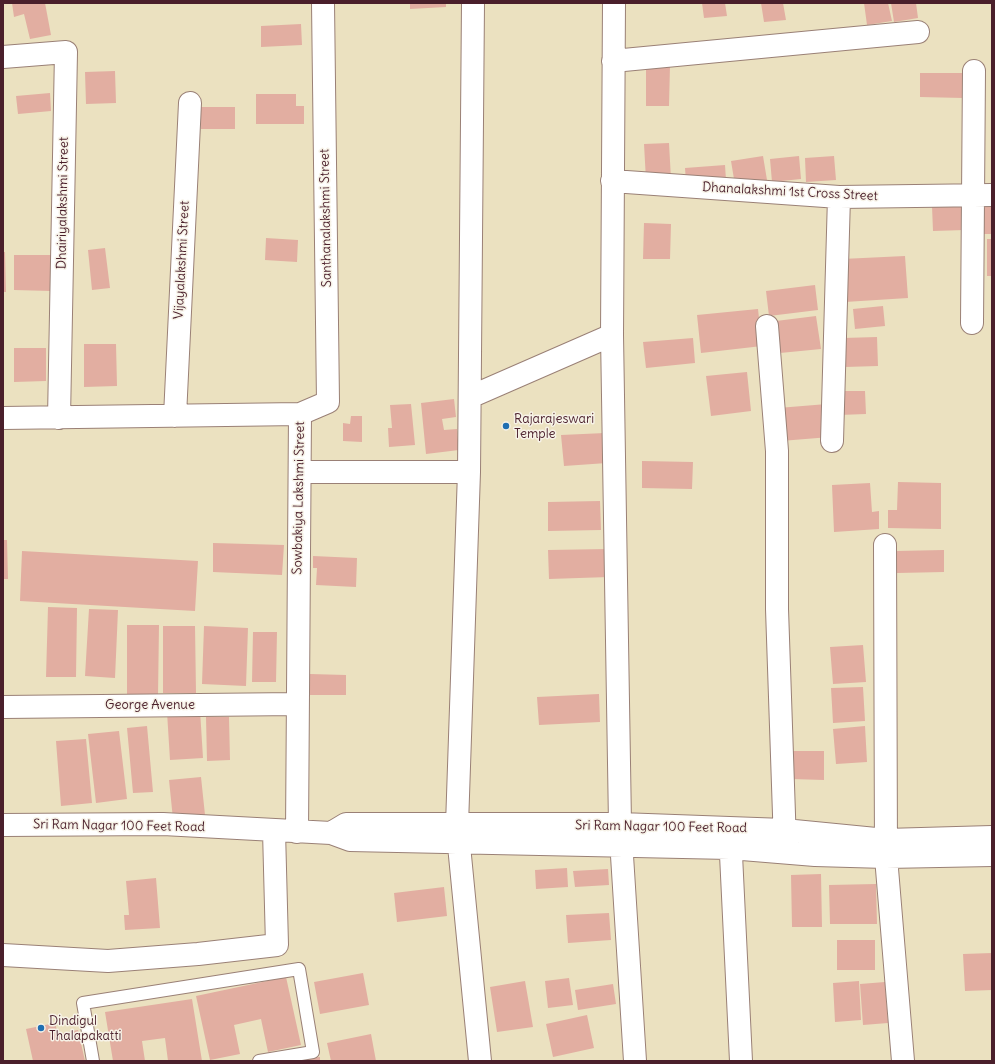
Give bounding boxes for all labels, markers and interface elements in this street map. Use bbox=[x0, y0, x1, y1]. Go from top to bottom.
street label: Dhairiyalakshmi Street bbox=[54, 137, 72, 269]
street label: Santhanalakshmi Street bbox=[317, 148, 335, 288]
street label: Dhanalakshmi 1st Cross Street bbox=[702, 180, 878, 204]
street label: Vijayalakshmi Street bbox=[171, 200, 193, 320]
place label: Rajarajeswari Temple bbox=[514, 411, 594, 442]
street label: Sowbakiya Lakshmi Street bbox=[290, 421, 308, 575]
marker: Rajarajeswari Temple bbox=[501, 421, 511, 431]
street label: George Avenue bbox=[105, 697, 195, 713]
street label: Sri Ram Nagar 100 Feet Road bbox=[33, 817, 205, 835]
street label: Sri Ram Nagar 100 Feet Road bbox=[575, 818, 747, 836]
place label: Dindigul Thalapakatti bbox=[49, 1013, 122, 1044]
marker: Dindigul Thalapakatti bbox=[36, 1023, 46, 1033]

